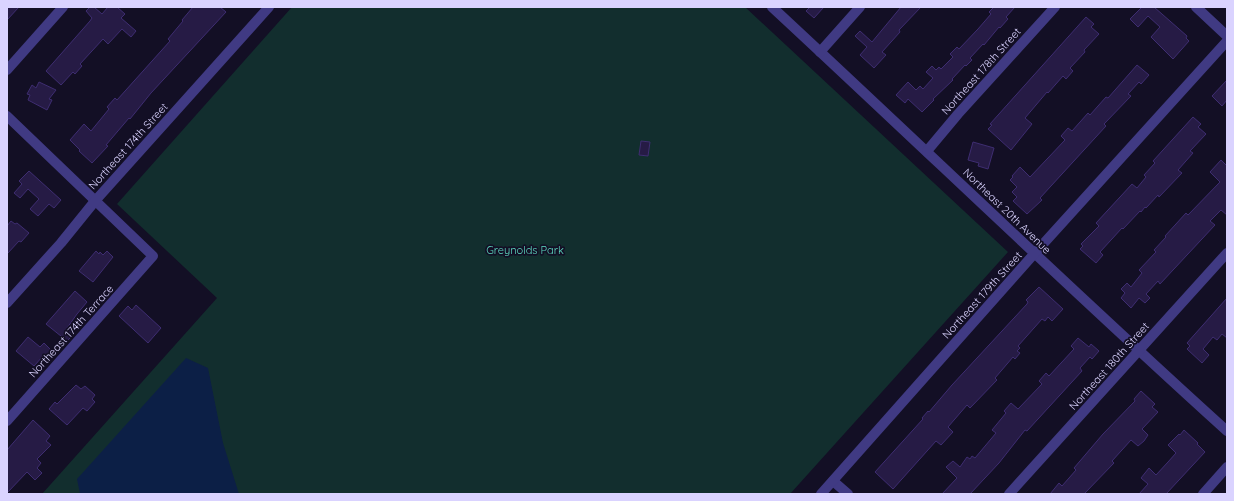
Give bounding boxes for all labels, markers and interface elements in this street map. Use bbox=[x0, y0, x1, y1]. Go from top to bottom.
street label: Northeast 178th Street bbox=[938, 24, 1024, 117]
street label: Northeast 174th Street bbox=[85, 100, 171, 192]
street label: Northeast 20th Avenue bbox=[960, 165, 1054, 257]
park label: Greynolds Park bbox=[486, 243, 564, 257]
street label: Northeast 179th Street bbox=[939, 248, 1025, 342]
street label: Northeast 174th Terrace bbox=[26, 282, 116, 380]
street label: Northeast 180th Street bbox=[1066, 319, 1152, 413]

